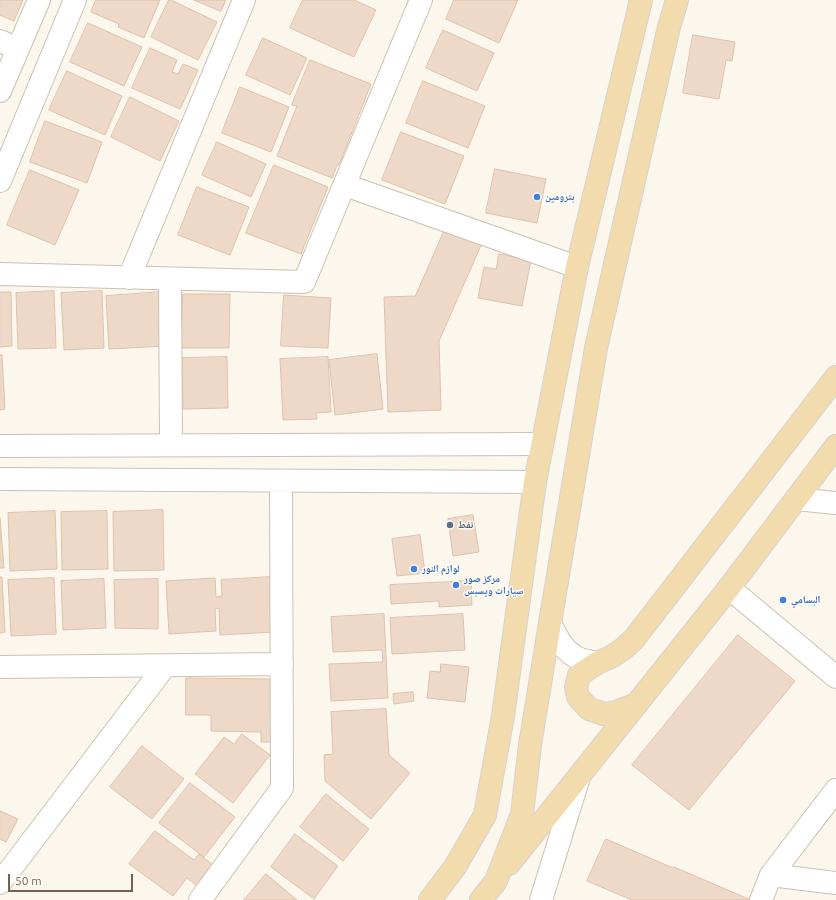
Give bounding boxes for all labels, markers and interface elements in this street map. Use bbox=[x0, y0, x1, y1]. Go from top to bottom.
place label: بترومين bbox=[545, 191, 575, 203]
marker: بترومين bbox=[532, 192, 542, 202]
place label: نفط bbox=[458, 519, 473, 531]
marker: نفط bbox=[445, 520, 455, 530]
place label: لوازم النور bbox=[422, 563, 460, 575]
marker: لوازم النور bbox=[409, 564, 419, 574]
place label: مركز صور سيارات ويسبس bbox=[464, 573, 523, 596]
marker: مركز صور سيارات ويسبس bbox=[451, 580, 461, 590]
place label: البسامي bbox=[791, 594, 820, 606]
marker: البسامي bbox=[778, 595, 788, 605]
scale bar bbox=[10, 866, 135, 892]
text: 50 m bbox=[15, 874, 42, 887]

